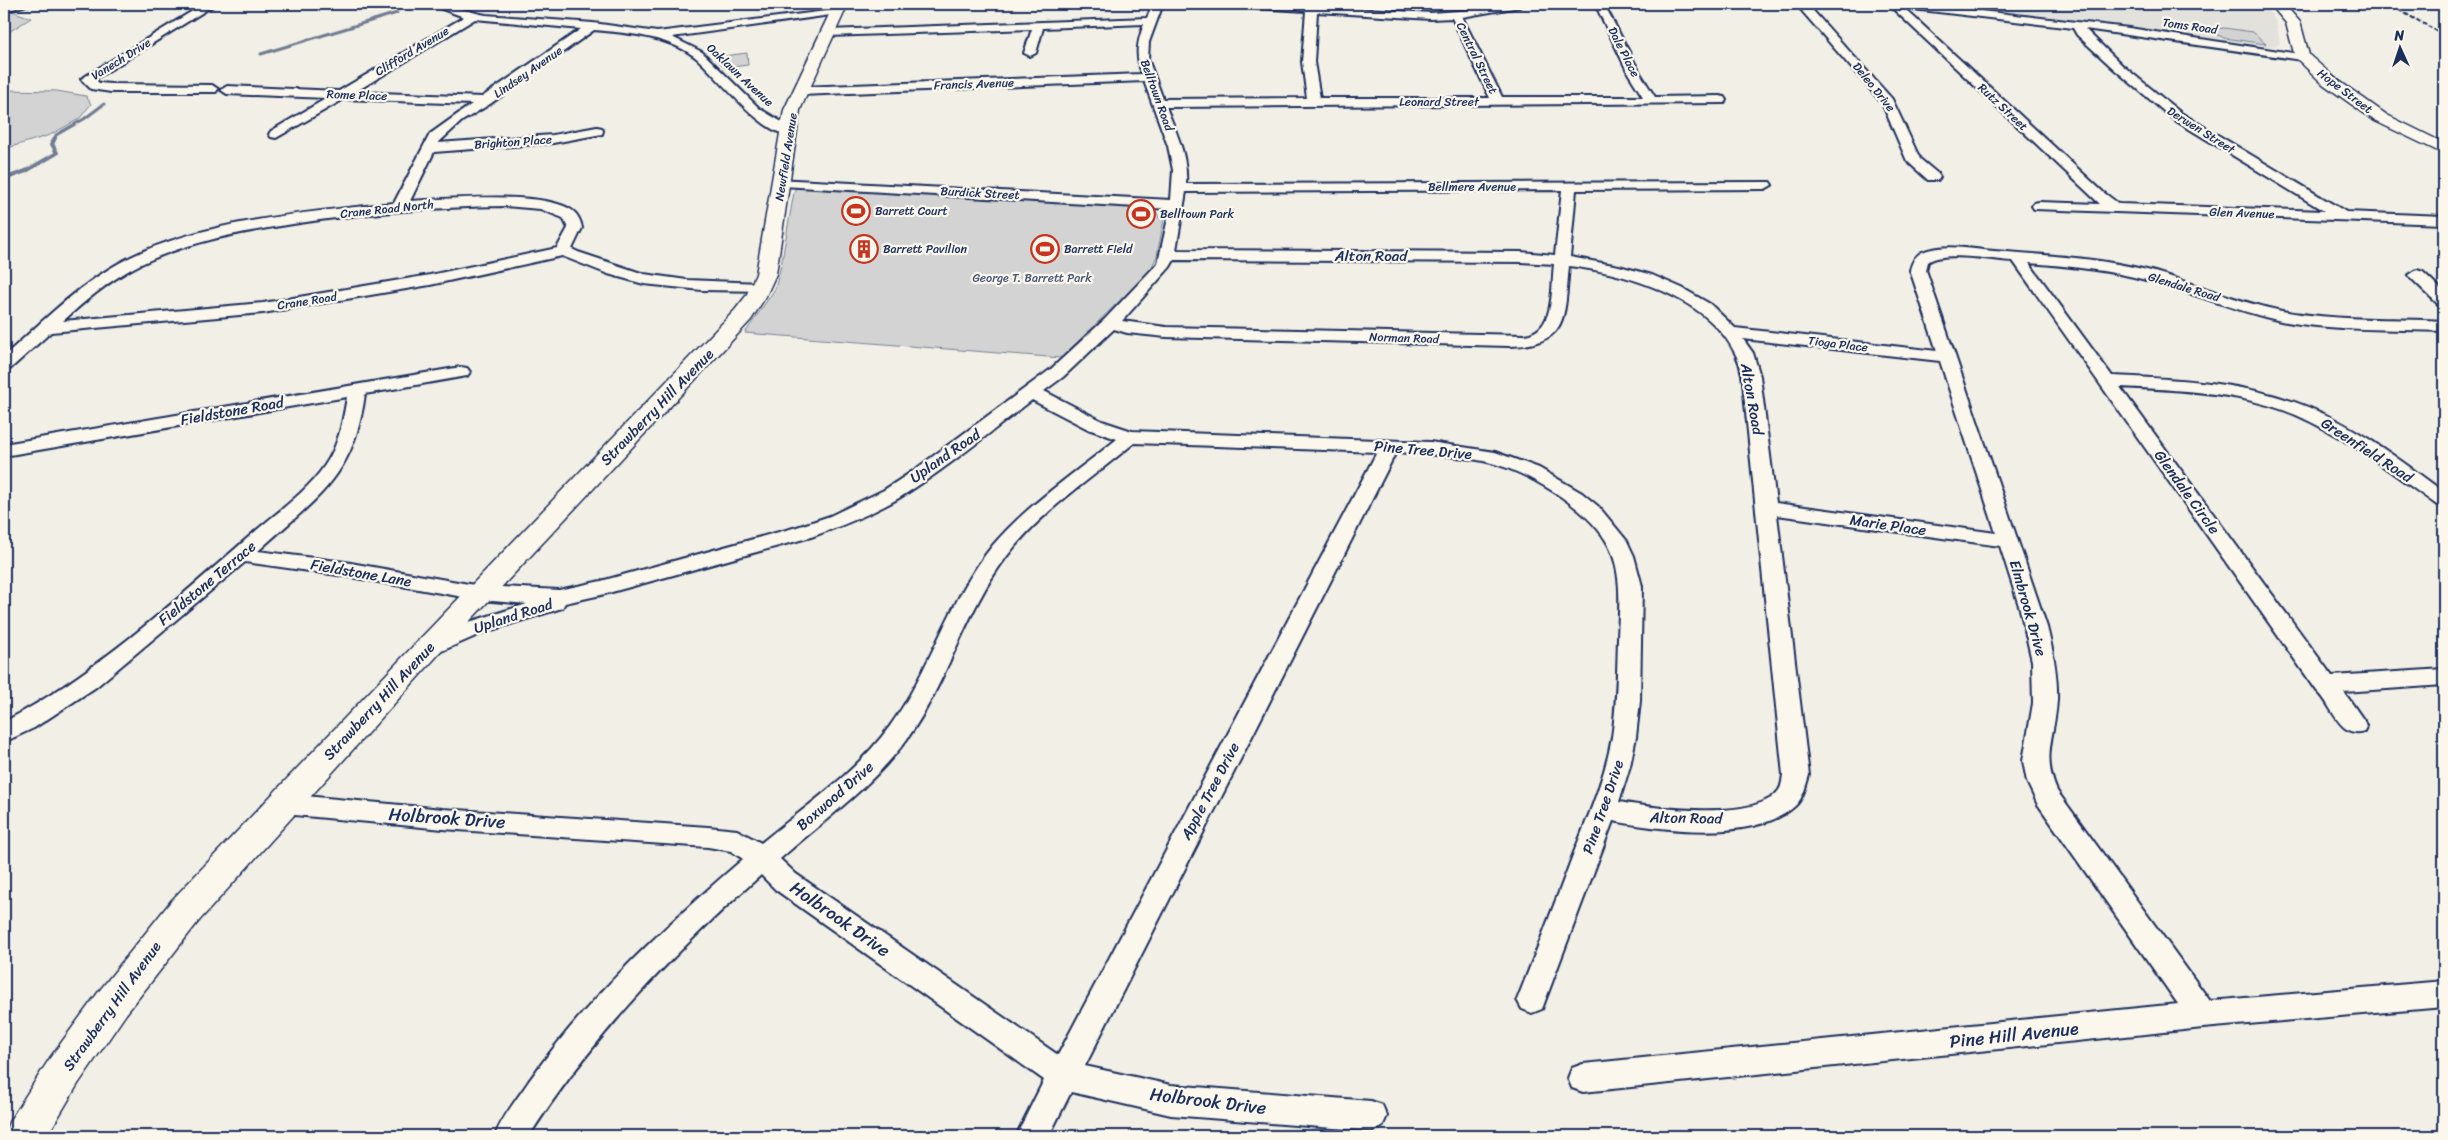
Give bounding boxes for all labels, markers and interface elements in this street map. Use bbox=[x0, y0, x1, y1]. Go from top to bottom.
street label: Toms Road bbox=[2161, 11, 2220, 41]
street label: Central Street bbox=[1450, 18, 1504, 98]
street label: Clifford Avenue bbox=[370, 20, 454, 82]
north arrow bbox=[2376, 22, 2426, 72]
street label: Dale Place bbox=[1602, 23, 1646, 81]
text: N bbox=[2393, 23, 2405, 48]
street label: Vanech Drive bbox=[87, 32, 155, 86]
street label: Oaklawn Avenue bbox=[701, 38, 779, 112]
street label: Lindsey Avenue bbox=[489, 40, 567, 104]
street label: Belltown Road bbox=[1134, 56, 1180, 135]
street label: Deleo Drive bbox=[1847, 57, 1901, 117]
street label: Hope Street bbox=[2312, 63, 2378, 119]
street label: Francis Avenue bbox=[934, 72, 1014, 96]
street label: Rutz Street bbox=[1973, 78, 2033, 136]
street label: Rome Place bbox=[326, 83, 388, 107]
street label: Leonard Street bbox=[1399, 91, 1480, 113]
street label: Derwen Street bbox=[2163, 100, 2240, 160]
street label: Newfield Avenue bbox=[768, 111, 804, 203]
street label: Brighton Place bbox=[473, 128, 553, 156]
street label: Bellmere Avenue bbox=[1428, 176, 1516, 198]
street label: Burdick Street bbox=[940, 180, 1020, 206]
street label: Crane Road North bbox=[339, 193, 435, 225]
sports icon: Barrett Court bbox=[841, 196, 871, 226]
sports icon: Belltown Park bbox=[1126, 199, 1156, 229]
place label: Barrett Court bbox=[875, 200, 948, 222]
street label: Glen Avenue bbox=[2209, 201, 2275, 225]
place label: Belltown Park bbox=[1160, 203, 1235, 225]
building icon: Barrett Pavilion bbox=[849, 234, 879, 264]
sports icon: Barrett Field bbox=[1030, 234, 1060, 264]
place label: Barrett Pavilion bbox=[883, 238, 968, 260]
place label: Barrett Field bbox=[1064, 238, 1133, 260]
street label: Alton Road bbox=[1334, 243, 1408, 269]
street label: Glendale Road bbox=[2145, 266, 2223, 309]
park label: George T. Barrett Park bbox=[972, 267, 1092, 289]
street label: Crane Road bbox=[276, 285, 339, 317]
street label: Norman Road bbox=[1369, 326, 1441, 350]
street label: Tioga Place bbox=[1807, 329, 1869, 359]
street label: Strawberry Hill Avenue bbox=[594, 342, 720, 472]
street label: Alton Road bbox=[1733, 360, 1771, 438]
street label: Fieldstone Road bbox=[178, 389, 287, 433]
street label: Greenfield Road bbox=[2316, 410, 2419, 490]
street label: Upland Road bbox=[904, 421, 987, 490]
street label: Pine Tree Drive bbox=[1373, 433, 1473, 467]
street label: Glendale Circle bbox=[2147, 444, 2227, 540]
street label: Marie Place bbox=[1848, 507, 1928, 543]
street label: Fieldstone Terrace bbox=[152, 534, 262, 632]
street label: Fieldstone Lane bbox=[309, 551, 413, 595]
street label: Elmbrook Drive bbox=[2002, 557, 2054, 660]
street label: Upland Road bbox=[470, 591, 557, 641]
street label: Strawberry Hill Avenue bbox=[317, 635, 441, 767]
street label: Apple Tree Drive bbox=[1173, 737, 1247, 845]
street label: Boxwood Drive bbox=[790, 755, 880, 837]
street label: Pine Tree Drive bbox=[1575, 756, 1631, 858]
street label: Holbrook Drive bbox=[388, 798, 506, 838]
street label: Alton Road bbox=[1649, 804, 1724, 832]
street label: Holbrook Drive bbox=[783, 872, 897, 966]
street label: Strawberry Hill Avenue bbox=[56, 936, 168, 1076]
street label: Pine Hill Avenue bbox=[1948, 1012, 2080, 1058]
street label: Holbrook Drive bbox=[1148, 1078, 1268, 1124]

